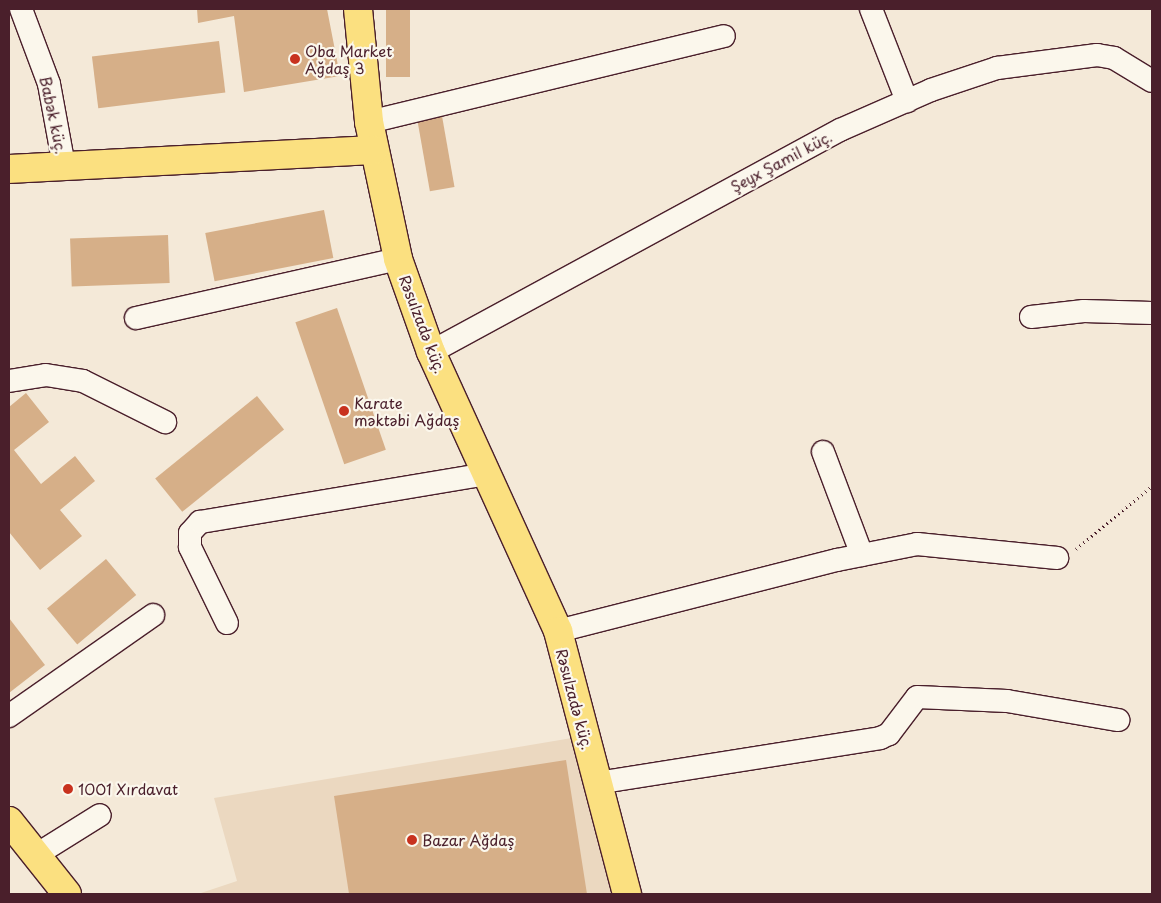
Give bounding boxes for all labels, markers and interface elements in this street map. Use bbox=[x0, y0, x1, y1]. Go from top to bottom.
place label: Oba Market Ağdaş 3 bbox=[305, 41, 393, 76]
marker: Oba Market Ağdaş 3 bbox=[289, 53, 301, 65]
street label: Babək küç. bbox=[37, 74, 71, 156]
street label: Şeyx Şamil küç. bbox=[726, 126, 836, 196]
street label: Rəsulzadə küç. bbox=[396, 272, 450, 376]
place label: Karate məktəbi Ağdaş bbox=[354, 393, 460, 428]
marker: Karate məktəbi Ağdaş bbox=[338, 405, 350, 417]
street label: Rəsulzadə küç. bbox=[553, 647, 597, 751]
place label: 1001 Xırdavat bbox=[78, 780, 179, 798]
marker: 1001 Xırdavat bbox=[62, 783, 74, 795]
place label: Bazar Ağdaş bbox=[422, 831, 514, 849]
marker: Bazar Ağdaş bbox=[406, 834, 418, 846]

